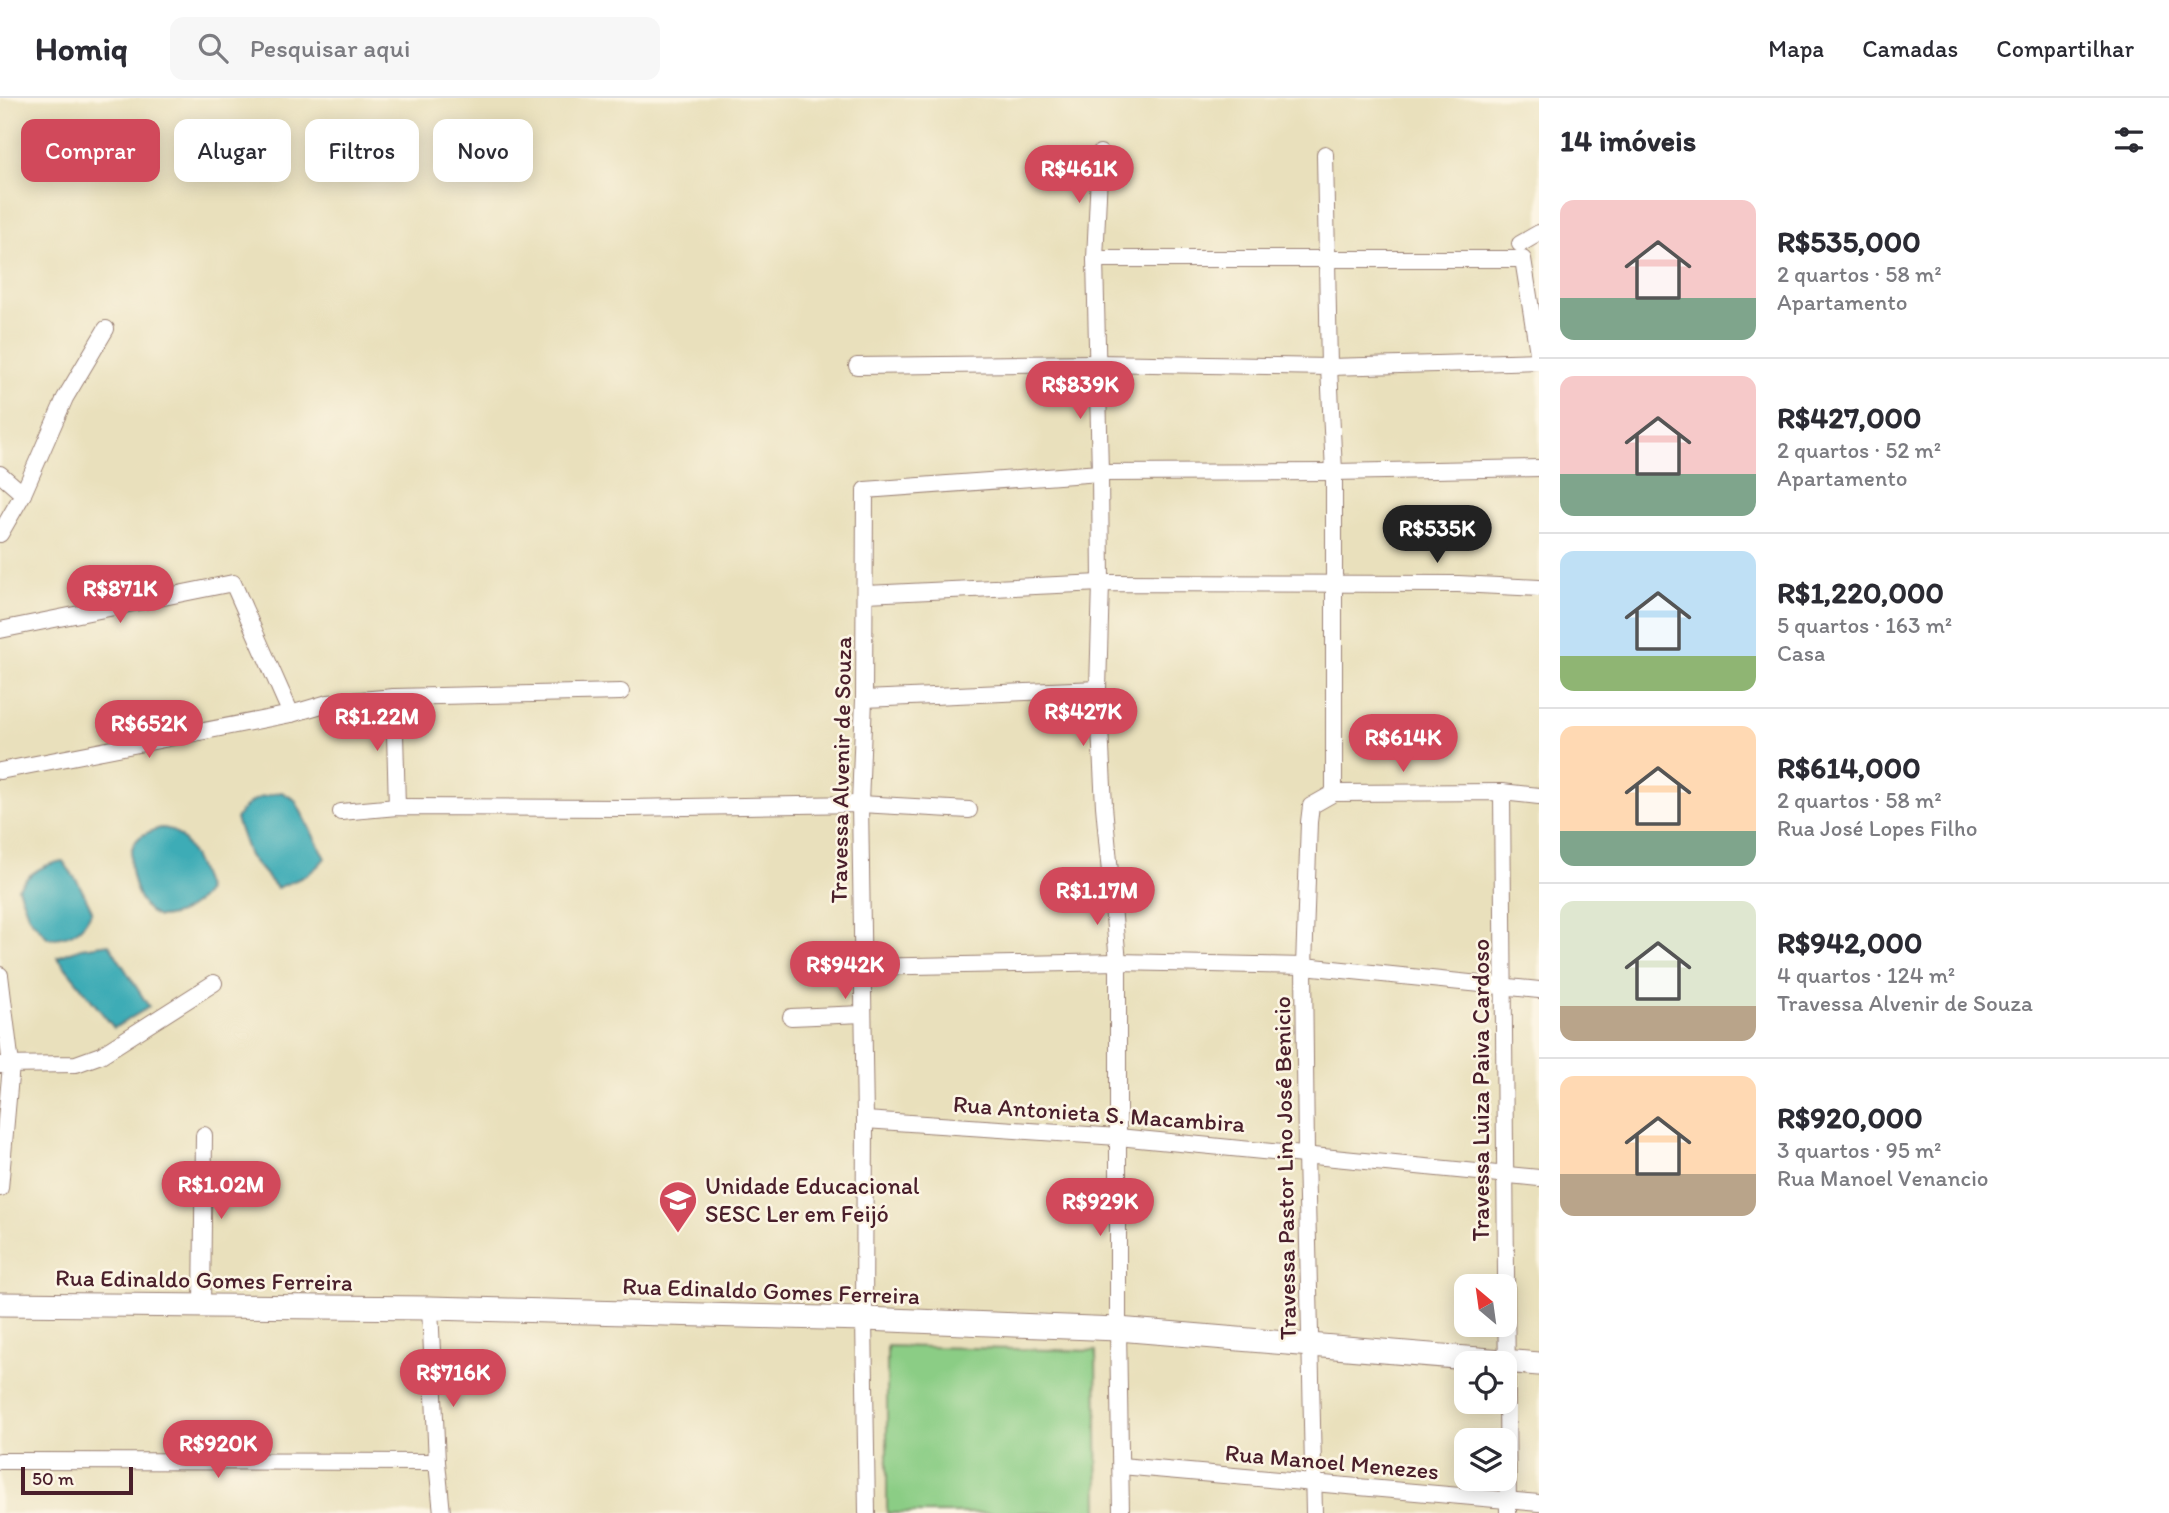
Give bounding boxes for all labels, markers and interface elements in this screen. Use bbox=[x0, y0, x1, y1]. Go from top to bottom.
search box bbox=[170, 17, 660, 80]
text: Homiq bbox=[35, 29, 128, 68]
icon: search bbox=[194, 29, 232, 67]
text: Pesquisar aqui bbox=[250, 32, 411, 64]
text: Mapa bbox=[1768, 34, 1824, 63]
text: Camadas bbox=[1862, 34, 1958, 63]
text: Compartilhar bbox=[1996, 34, 2134, 63]
chip: Comprar bbox=[21, 119, 160, 182]
chip: Alugar bbox=[174, 119, 291, 182]
chip: Filtros bbox=[305, 119, 419, 182]
chip: Novo bbox=[433, 119, 533, 182]
icon: filters bbox=[2110, 121, 2148, 159]
text: 14 imóveis bbox=[1560, 122, 1696, 159]
pin: R$461K bbox=[1022, 146, 1136, 205]
text: R$461K bbox=[1041, 154, 1117, 182]
text: R$535,000 bbox=[1777, 223, 1921, 260]
icon: home bbox=[1616, 228, 1700, 312]
text: 2 quartos · 58 m² bbox=[1777, 260, 1942, 288]
text: Apartamento bbox=[1777, 288, 1908, 316]
pin: R$839K bbox=[1023, 362, 1137, 421]
text: R$839K bbox=[1041, 370, 1119, 398]
text: R$427,000 bbox=[1777, 399, 1922, 436]
icon: home bbox=[1616, 404, 1700, 488]
text: 2 quartos · 52 m² bbox=[1777, 436, 1941, 464]
text: Apartamento bbox=[1777, 464, 1908, 492]
pin: R$535K bbox=[1380, 505, 1494, 565]
text: R$535K bbox=[1399, 514, 1475, 542]
pin: R$871K bbox=[63, 566, 177, 625]
text: R$871K bbox=[83, 574, 157, 602]
text: R$1,220,000 bbox=[1777, 574, 1944, 611]
icon: home bbox=[1616, 579, 1700, 663]
text: 5 quartos · 163 m² bbox=[1777, 611, 1952, 639]
street label: Travessa Alvenir de Souza bbox=[824, 636, 857, 904]
text: Casa bbox=[1777, 639, 1825, 667]
pin: R$427K bbox=[1026, 688, 1140, 748]
pin: R$1.22M bbox=[312, 694, 442, 753]
text: R$427K bbox=[1044, 697, 1122, 725]
pin: R$652K bbox=[92, 700, 206, 760]
text: R$1.22M bbox=[335, 702, 419, 730]
text: R$652K bbox=[111, 709, 187, 737]
pin: R$614K bbox=[1346, 714, 1460, 774]
text: R$614K bbox=[1365, 723, 1441, 751]
text: R$614,000 bbox=[1777, 749, 1921, 786]
icon: home bbox=[1616, 754, 1700, 838]
text: 2 quartos · 58 m² bbox=[1777, 786, 1942, 814]
text: Rua José Lopes Filho bbox=[1777, 814, 1978, 842]
pin: R$1.17M bbox=[1032, 868, 1162, 927]
text: R$1.17M bbox=[1056, 876, 1138, 904]
text: R$942,000 bbox=[1777, 924, 1922, 961]
icon: home bbox=[1616, 929, 1700, 1013]
street label: Travessa Luiza Paiva Cardoso bbox=[1466, 939, 1495, 1241]
pin: R$942K bbox=[788, 942, 902, 1001]
text: R$942K bbox=[806, 950, 884, 978]
text: 4 quartos · 124 m² bbox=[1777, 961, 1955, 989]
text: Travessa Alvenir de Souza bbox=[1777, 989, 2033, 1017]
street label: Travessa Pastor Lino José Benicio bbox=[1267, 996, 1302, 1340]
street label: Rua Antonieta S. Macambira bbox=[952, 1089, 1247, 1138]
text: R$920,000 bbox=[1777, 1099, 1923, 1136]
icon: home bbox=[1616, 1104, 1700, 1188]
text: 3 quartos · 95 m² bbox=[1777, 1136, 1941, 1164]
pin: R$1.02M bbox=[156, 1162, 286, 1221]
text: Rua Manoel Venancio bbox=[1777, 1164, 1989, 1192]
text: R$1.02M bbox=[178, 1170, 264, 1198]
place label: Unidade Educacional SESC Ler em Feijó bbox=[705, 1171, 920, 1228]
pin: R$929K bbox=[1043, 1178, 1157, 1238]
school or university icon: Unidade Educacional SESC Ler em Feijó bbox=[657, 1179, 699, 1234]
text: R$929K bbox=[1062, 1187, 1138, 1215]
street label: Rua Edinaldo Gomes Ferreira bbox=[55, 1262, 353, 1297]
street label: Rua Edinaldo Gomes Ferreira bbox=[622, 1271, 920, 1310]
north arrow bbox=[1454, 1274, 1517, 1337]
map controls bbox=[1454, 1274, 1517, 1491]
pin: R$716K bbox=[396, 1350, 510, 1409]
button: locate bbox=[1454, 1351, 1517, 1414]
text: R$716K bbox=[416, 1358, 490, 1386]
pin: R$920K bbox=[161, 1420, 275, 1480]
button: layers bbox=[1454, 1428, 1517, 1491]
text: R$920K bbox=[179, 1429, 257, 1457]
street label: Rua Manoel Menezes bbox=[1224, 1438, 1440, 1485]
scale bar bbox=[21, 1464, 133, 1496]
text: 50 m bbox=[32, 1467, 74, 1490]

